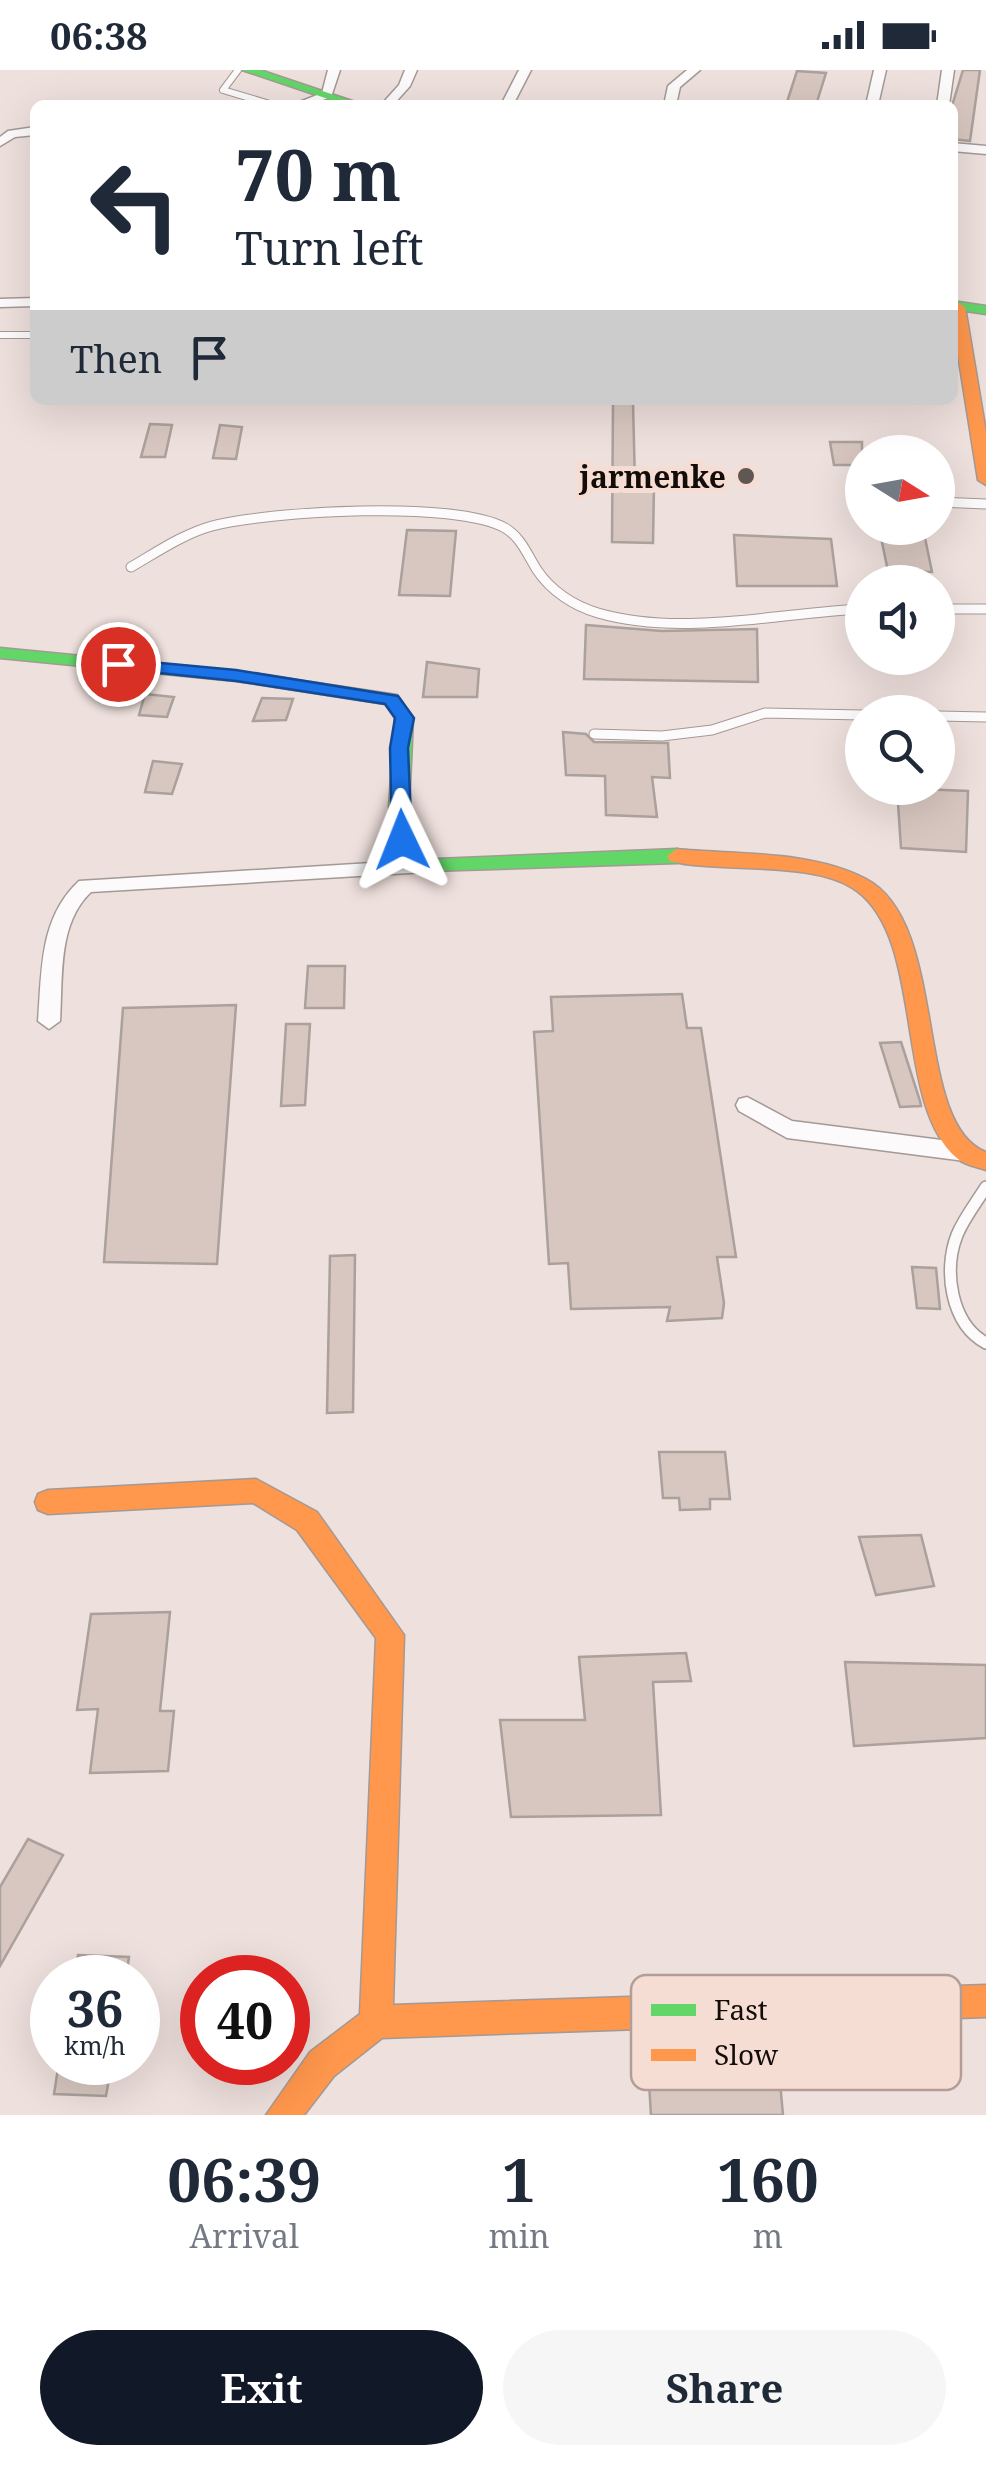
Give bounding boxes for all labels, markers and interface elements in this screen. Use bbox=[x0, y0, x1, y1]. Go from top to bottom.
text: 06:38 bbox=[50, 9, 147, 61]
text: 70 m bbox=[235, 126, 401, 222]
icon: left bbox=[70, 140, 200, 270]
text: Turn left bbox=[235, 217, 424, 278]
icon: arrive bbox=[182, 330, 237, 385]
text: Then bbox=[70, 332, 162, 384]
north arrow bbox=[845, 435, 955, 545]
map controls bbox=[845, 435, 955, 805]
place label: jarmenke bbox=[579, 456, 726, 497]
marker: jarmenke bbox=[735, 465, 757, 487]
button: sound bbox=[845, 565, 955, 675]
pin bbox=[76, 622, 161, 707]
icon: arrive bbox=[91, 637, 146, 692]
button: search bbox=[845, 695, 955, 805]
position arrow bbox=[350, 788, 454, 892]
speed limit sign: 40 bbox=[180, 1955, 310, 2085]
text: 36 bbox=[67, 1974, 123, 2042]
legend bbox=[631, 1975, 961, 2090]
text: Fast bbox=[714, 1990, 768, 2028]
text: km/h bbox=[64, 2028, 126, 2062]
text: Slow bbox=[714, 2035, 779, 2073]
text: 06:39 bbox=[167, 2138, 321, 2220]
text: 1 bbox=[502, 2138, 536, 2220]
text: 160 bbox=[717, 2138, 819, 2220]
text: Arrival bbox=[190, 2214, 299, 2257]
text: min bbox=[489, 2214, 550, 2257]
text: m bbox=[753, 2214, 783, 2257]
button: Exit bbox=[40, 2330, 483, 2445]
button: Share bbox=[503, 2330, 946, 2445]

